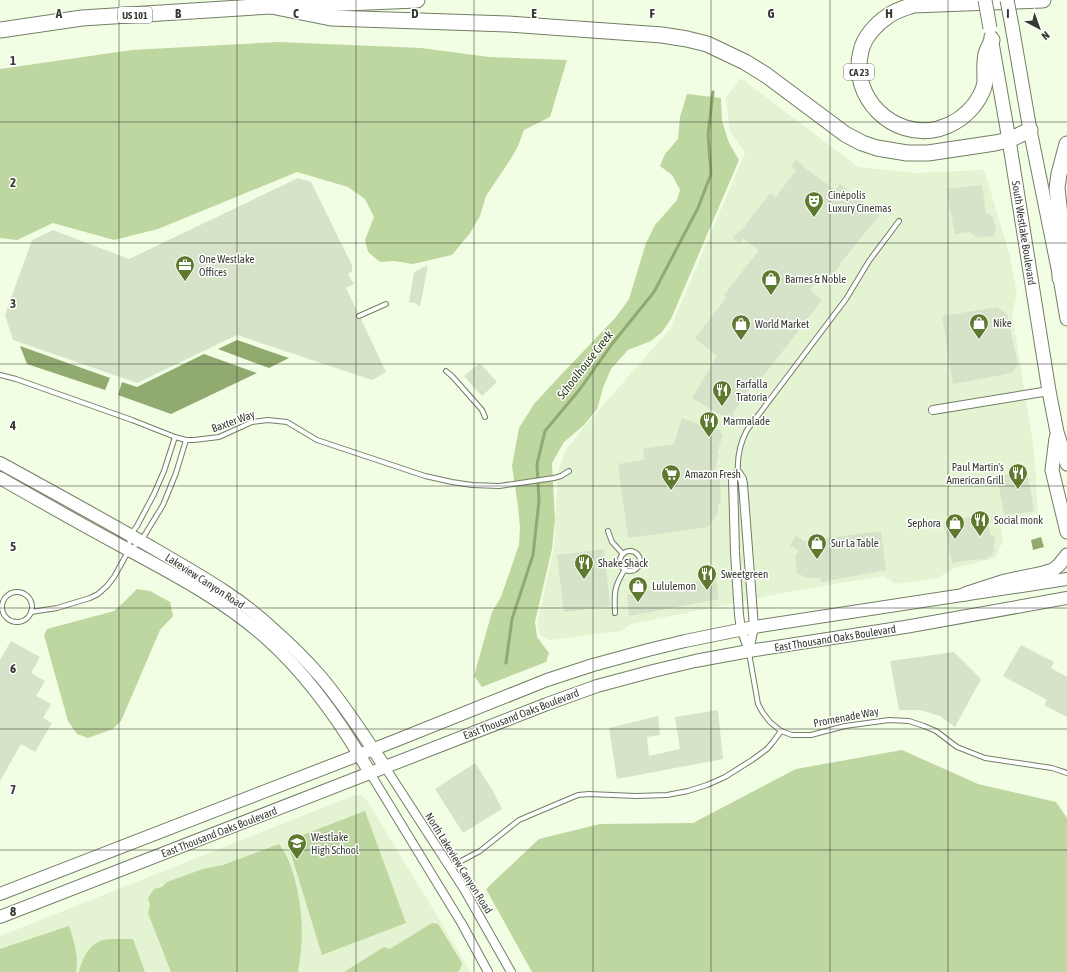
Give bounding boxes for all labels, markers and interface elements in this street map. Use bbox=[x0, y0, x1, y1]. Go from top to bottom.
text: A bbox=[55, 6, 63, 21]
text: B bbox=[175, 6, 182, 21]
text: C bbox=[293, 6, 299, 21]
text: D bbox=[411, 6, 419, 21]
text: E bbox=[531, 6, 537, 21]
text: F bbox=[649, 6, 655, 21]
text: G bbox=[768, 6, 775, 21]
text: H bbox=[885, 6, 893, 21]
text: I bbox=[1006, 6, 1010, 21]
road number: US 101 bbox=[118, 7, 152, 23]
north arrow bbox=[1019, 8, 1059, 48]
text: N bbox=[1039, 29, 1052, 42]
text: 1 bbox=[10, 53, 16, 68]
road number: CA 23 bbox=[844, 64, 874, 80]
text: 2 bbox=[10, 175, 16, 190]
street label: South Westlake Boulevard bbox=[1010, 180, 1038, 286]
place label: Cinépolis Luxury Cinemas bbox=[828, 189, 891, 214]
theatre icon: Cinépolis Luxury Cinemas bbox=[803, 190, 825, 218]
place label: One Westlake Offices bbox=[199, 253, 255, 278]
office icon: One Westlake Offices bbox=[174, 254, 196, 282]
shop icon: Barnes & Noble bbox=[760, 268, 782, 296]
place label: Barnes & Noble bbox=[785, 273, 846, 285]
text: 3 bbox=[10, 296, 16, 311]
shop icon: Nike bbox=[968, 312, 990, 340]
shop icon: World Market bbox=[730, 313, 752, 341]
place label: Nike bbox=[993, 317, 1012, 329]
place label: World Market bbox=[755, 318, 809, 330]
water label: Schoolhouse Creek bbox=[553, 327, 616, 403]
place label: Farfalla Tratoria bbox=[736, 378, 768, 403]
restaurant icon: Farfalla Tratoria bbox=[711, 379, 733, 407]
street label: Baxter Way bbox=[210, 408, 257, 434]
restaurant icon: Marmalade bbox=[698, 410, 720, 438]
place label: Marmalade bbox=[723, 415, 770, 427]
text: 4 bbox=[9, 418, 16, 433]
place label: Paul Martin's American Grill bbox=[946, 461, 1004, 486]
restaurant icon: Paul Martin's American Grill bbox=[1007, 462, 1029, 490]
supermarket icon: Amazon Fresh bbox=[660, 463, 682, 491]
place label: Amazon Fresh bbox=[685, 468, 741, 480]
restaurant icon: Social monk bbox=[969, 509, 991, 537]
shop icon: Sephora bbox=[944, 512, 966, 540]
place label: Social monk bbox=[994, 514, 1043, 526]
place label: Sephora bbox=[908, 517, 941, 529]
shop icon: Sur La Table bbox=[806, 532, 828, 560]
place label: Sur La Table bbox=[831, 537, 879, 549]
text: 5 bbox=[10, 539, 16, 554]
street label: Lakeview Canyon Road bbox=[163, 551, 247, 611]
restaurant icon: Shake Shack bbox=[573, 552, 595, 580]
place label: Shake Shack bbox=[598, 557, 648, 569]
restaurant icon: Sweetgreen bbox=[696, 563, 718, 591]
place label: Sweetgreen bbox=[721, 568, 768, 580]
shop icon: Lululemon bbox=[627, 575, 649, 603]
place label: Lululemon bbox=[652, 580, 696, 592]
street label: East Thousand Oaks Boulevard bbox=[773, 622, 897, 654]
text: 6 bbox=[10, 661, 16, 676]
street label: East Thousand Oaks Boulevard bbox=[461, 686, 581, 742]
street label: Promenade Way bbox=[812, 705, 880, 729]
text: 7 bbox=[10, 782, 16, 797]
street label: East Thousand Oaks Boulevard bbox=[159, 804, 279, 860]
street label: North Lakeview Canyon Road bbox=[423, 810, 495, 916]
place label: Westlake High School bbox=[311, 831, 359, 856]
school or university icon: Westlake High School bbox=[286, 832, 308, 860]
text: 8 bbox=[10, 904, 16, 919]

